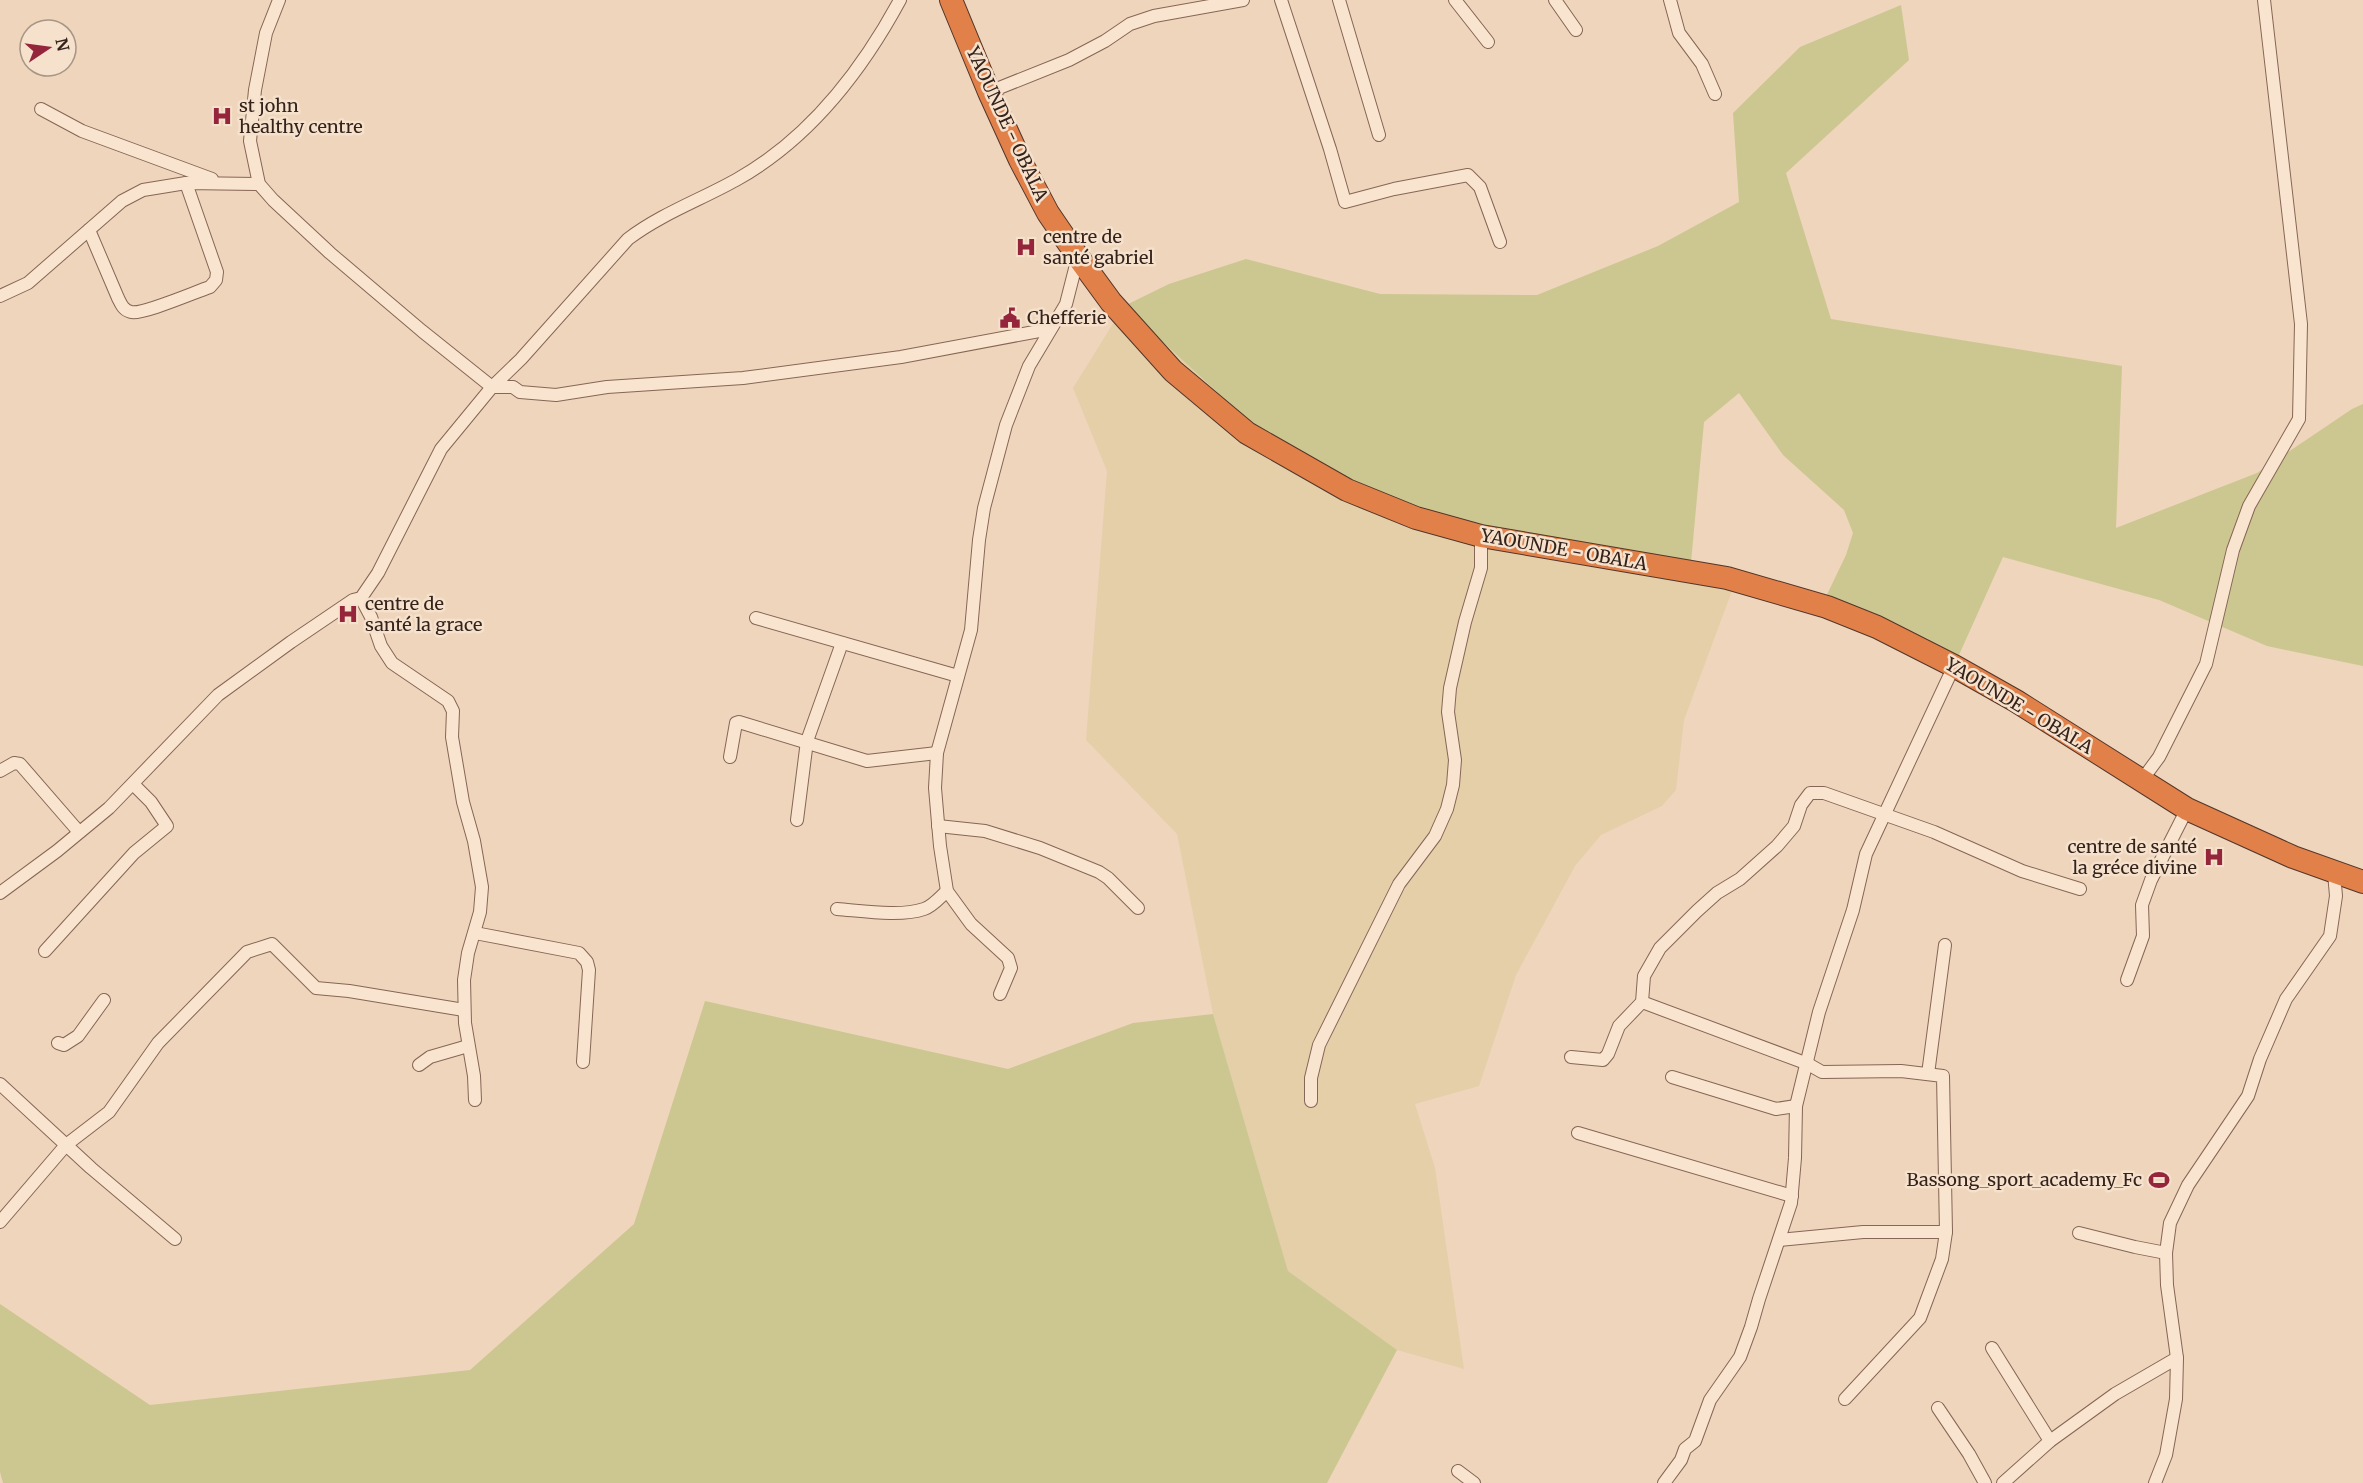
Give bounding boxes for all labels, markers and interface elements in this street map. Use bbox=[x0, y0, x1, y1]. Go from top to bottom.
north arrow bbox=[18, 18, 78, 78]
text: N bbox=[51, 36, 74, 53]
street label: YAOUNDE - OBALA bbox=[961, 42, 1054, 205]
place label: st john healthy centre bbox=[239, 94, 363, 138]
hospital icon: st john healthy centre bbox=[210, 104, 234, 128]
place label: centre de santé gabriel bbox=[1043, 225, 1154, 269]
hospital icon: centre de santé gabriel bbox=[1014, 235, 1038, 259]
public building icon: Chefferie bbox=[998, 306, 1022, 330]
place label: Chefferie bbox=[1027, 306, 1106, 329]
street label: YAOUNDE - OBALA bbox=[1478, 523, 1649, 576]
place label: centre de santé la grace bbox=[365, 592, 482, 636]
hospital icon: centre de santé la grace bbox=[336, 602, 360, 626]
street label: YAOUNDE - OBALA bbox=[1940, 652, 2098, 759]
place label: centre de santé la gréce divine bbox=[2067, 835, 2197, 879]
hospital icon: centre de santé la gréce divine bbox=[2202, 845, 2226, 869]
place label: Bassong_sport_academy_Fc bbox=[1906, 1168, 2142, 1191]
sports icon: Bassong_sport_academy_Fc bbox=[2147, 1168, 2171, 1192]

